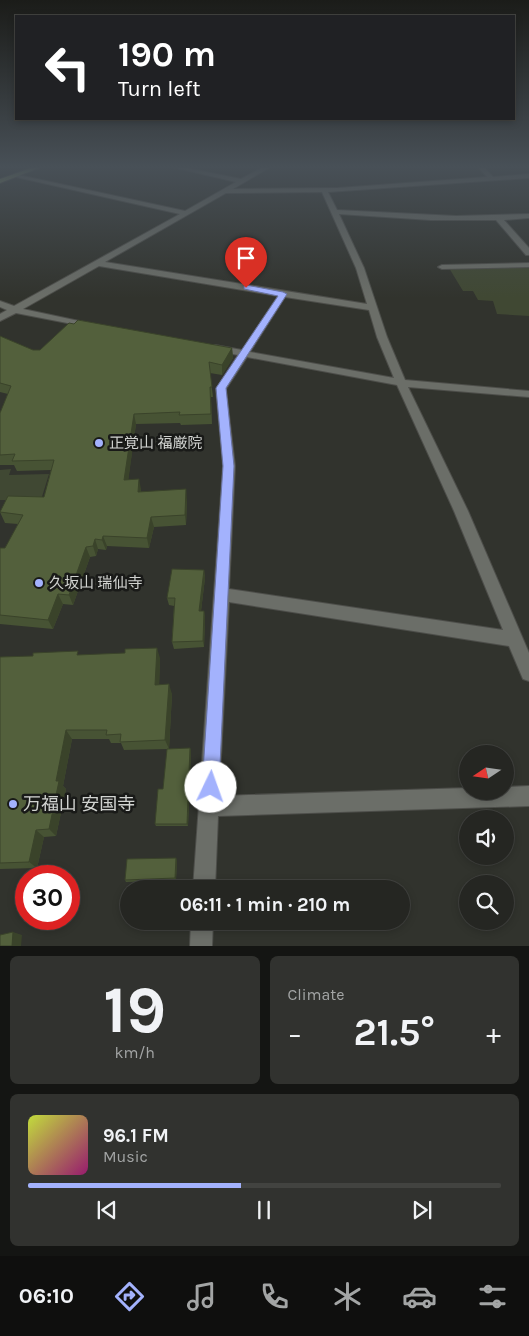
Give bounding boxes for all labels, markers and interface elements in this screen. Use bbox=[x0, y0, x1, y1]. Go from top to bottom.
text: 190 m bbox=[118, 34, 216, 75]
icon: left bbox=[35, 35, 100, 100]
text: Turn left bbox=[118, 76, 201, 102]
pin bbox=[225, 237, 267, 288]
icon: arrive bbox=[232, 244, 260, 272]
place label: 正覚山 福厳院 bbox=[109, 434, 203, 452]
marker: 正覚山 福厳院 bbox=[93, 437, 105, 449]
place label: 久坂山 瑞仙寺 bbox=[49, 574, 143, 592]
marker: 久坂山 瑞仙寺 bbox=[33, 577, 45, 589]
north arrow bbox=[459, 745, 514, 800]
map controls bbox=[459, 745, 514, 930]
position arrow bbox=[184, 760, 236, 812]
place label: 万福山 安国寺 bbox=[23, 793, 135, 815]
marker: 万福山 安国寺 bbox=[7, 798, 19, 810]
button: sound bbox=[459, 810, 514, 865]
speed limit sign: 30 bbox=[15, 865, 80, 930]
button: search bbox=[459, 875, 514, 930]
text: 06:11 · 1 min · 210 m bbox=[180, 894, 350, 916]
text: 19 bbox=[103, 972, 166, 1048]
text: Climate bbox=[288, 985, 345, 1004]
text: 21.5° bbox=[353, 1010, 435, 1055]
text: − bbox=[288, 1017, 302, 1050]
text: + bbox=[486, 1017, 501, 1050]
text: km/h bbox=[114, 1043, 155, 1062]
text: 96.1 FM bbox=[103, 1125, 169, 1147]
text: Music bbox=[103, 1147, 148, 1166]
icon: previous bbox=[93, 1196, 121, 1224]
icon: pause bbox=[250, 1196, 278, 1224]
icon: next bbox=[408, 1196, 436, 1224]
icon: directions bbox=[112, 1279, 147, 1314]
icon: music bbox=[184, 1279, 219, 1314]
icon: phone bbox=[257, 1279, 292, 1314]
icon: climate bbox=[330, 1279, 365, 1314]
icon: car bbox=[402, 1279, 437, 1314]
icon: filters bbox=[475, 1279, 510, 1314]
text: 06:10 bbox=[19, 1283, 74, 1309]

